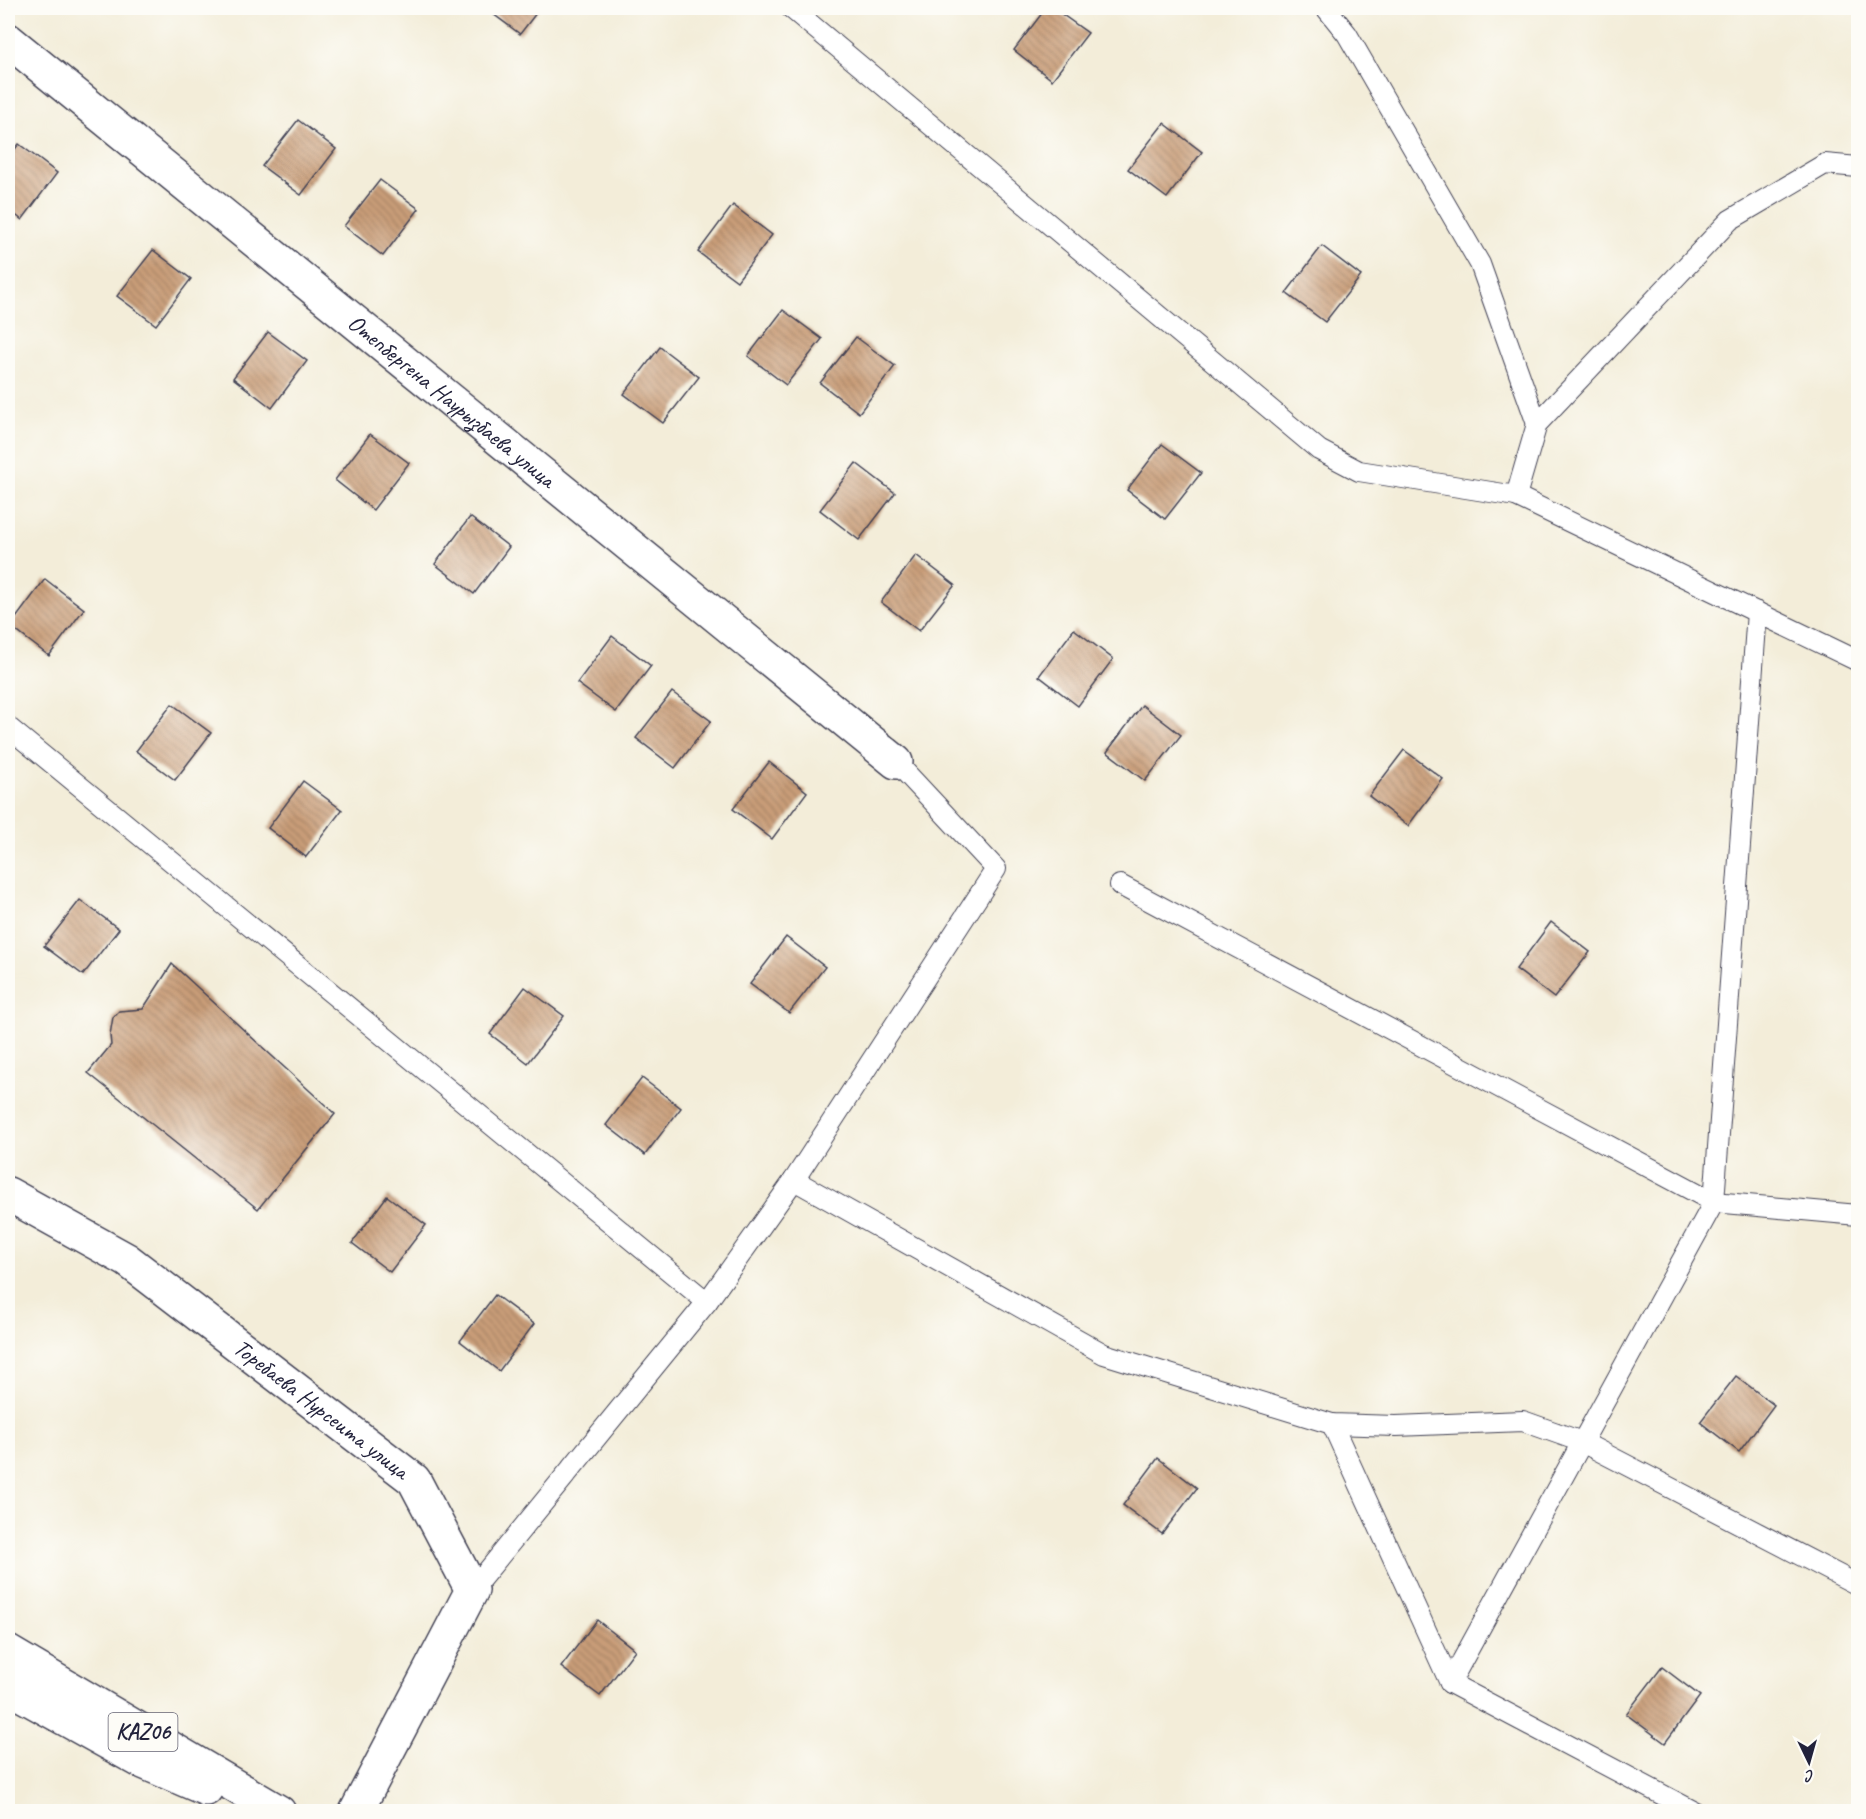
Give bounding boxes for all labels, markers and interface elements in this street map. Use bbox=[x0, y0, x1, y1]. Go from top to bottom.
street label: Отепбергена Наурызбаева улица bbox=[342, 308, 563, 496]
street label: Торебаева Нурсеита улица bbox=[228, 1332, 417, 1487]
road number: KАZ06 bbox=[108, 1713, 178, 1751]
north arrow bbox=[1779, 1732, 1839, 1792]
text: С bbox=[1803, 1766, 1815, 1786]

